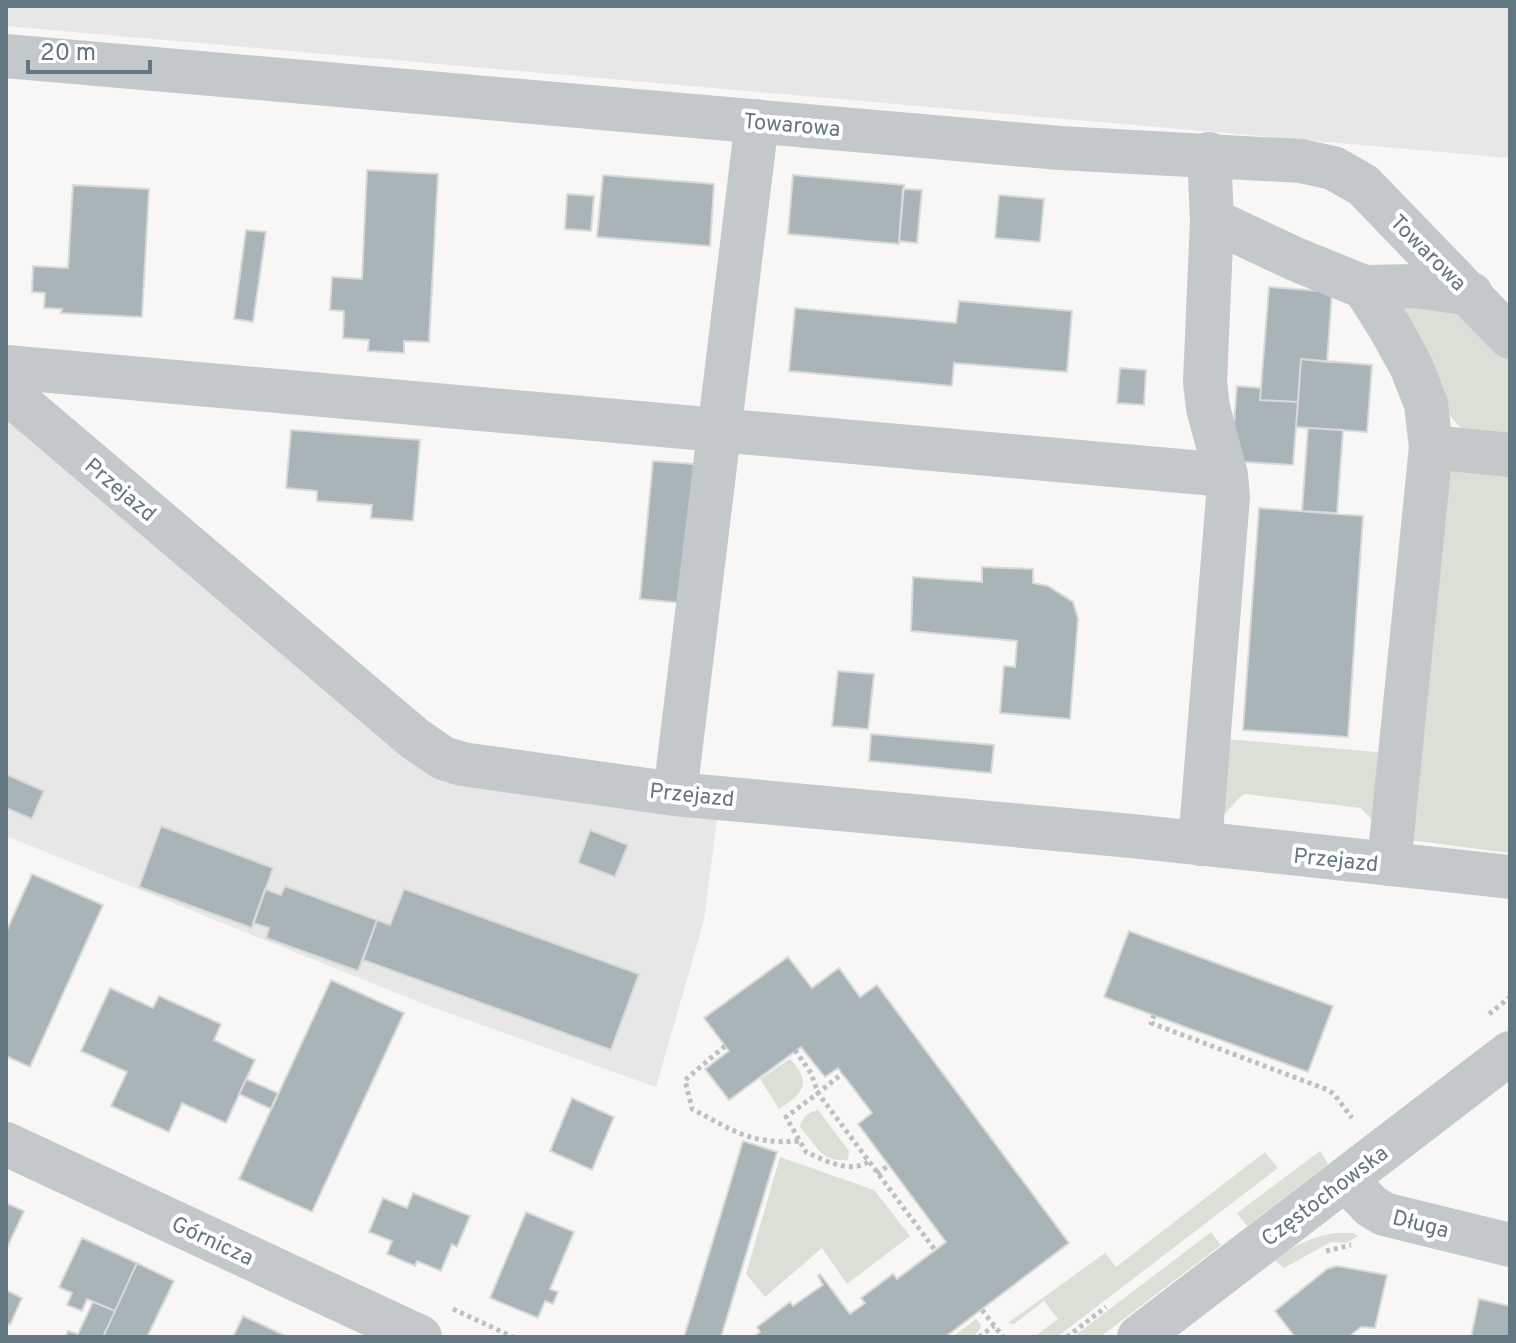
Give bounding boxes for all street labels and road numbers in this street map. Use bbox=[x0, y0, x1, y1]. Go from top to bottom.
street label: Towarowa bbox=[742, 109, 841, 144]
street label: Towarowa bbox=[1383, 210, 1471, 298]
street label: Przejazd bbox=[78, 453, 161, 529]
street label: Przejazd bbox=[648, 779, 736, 814]
street label: Przejazd bbox=[1292, 844, 1380, 879]
street label: Częstochowska bbox=[1257, 1141, 1394, 1253]
street label: Długa bbox=[1389, 1205, 1451, 1245]
street label: Górnicza bbox=[167, 1212, 257, 1273]

